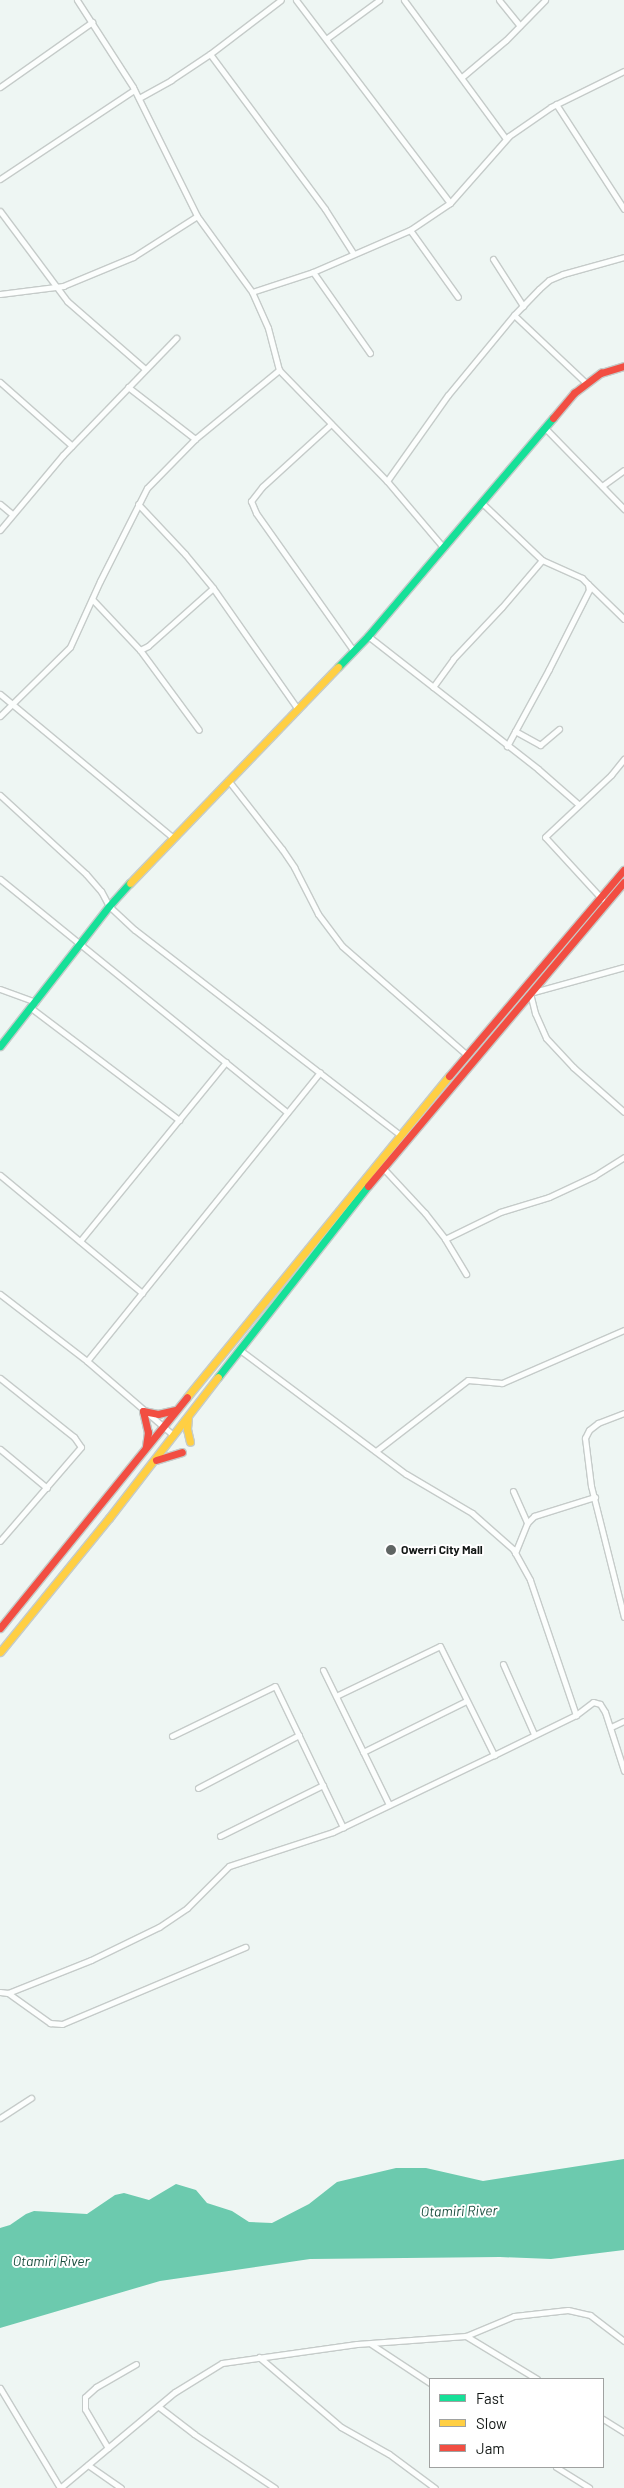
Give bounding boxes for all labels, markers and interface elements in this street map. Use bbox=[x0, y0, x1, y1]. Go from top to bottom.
place label: Owerri City Mall bbox=[401, 1543, 483, 1557]
marker: Owerri City Mall bbox=[385, 1544, 397, 1556]
water label: Otamiri River bbox=[420, 2202, 498, 2220]
water label: Otamiri River bbox=[13, 2253, 89, 2269]
legend bbox=[429, 2378, 604, 2468]
text: Fast bbox=[476, 2389, 504, 2407]
text: Slow bbox=[476, 2414, 507, 2432]
text: Jam bbox=[476, 2439, 505, 2457]

